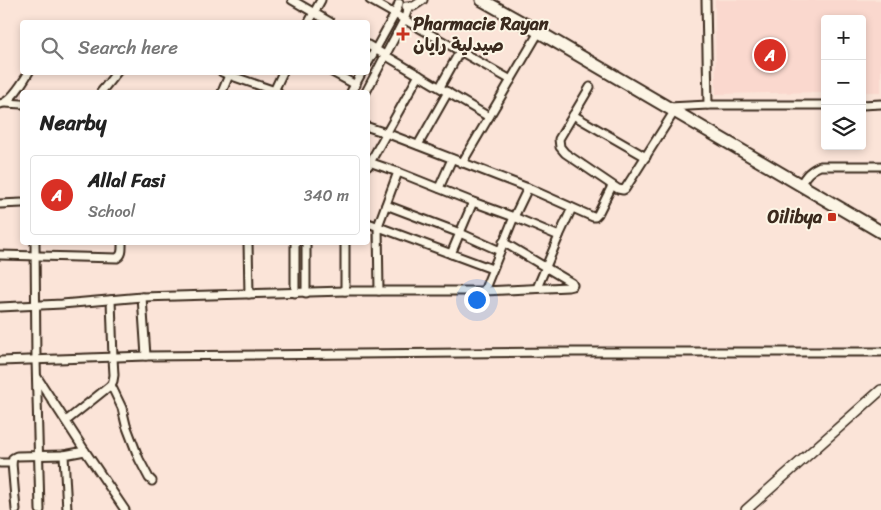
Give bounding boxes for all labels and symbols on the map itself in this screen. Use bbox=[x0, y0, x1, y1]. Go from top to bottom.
place label: Pharmacie Rayan صيدلية رايان bbox=[413, 8, 549, 61]
marker: Pharmacie Rayan صيدلية رايان bbox=[397, 28, 409, 40]
pin: A bbox=[754, 36, 786, 74]
place label: Oilibya bbox=[767, 201, 823, 233]
marker: Oilibya bbox=[826, 211, 838, 223]
your location bbox=[464, 287, 490, 313]

